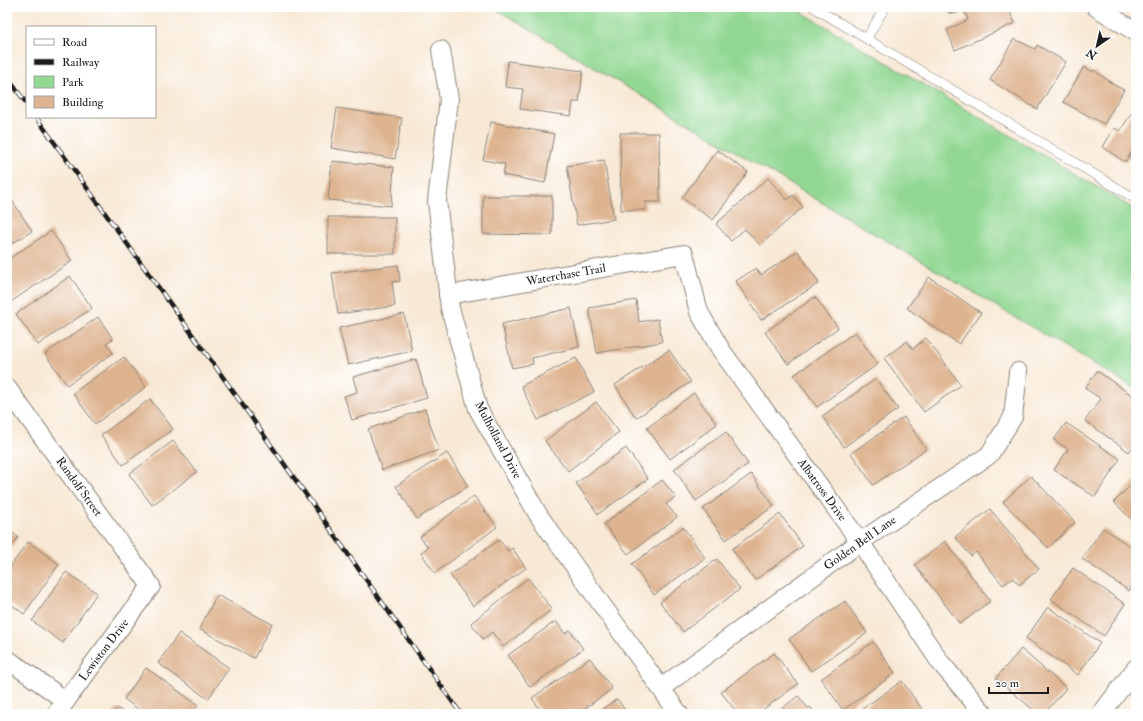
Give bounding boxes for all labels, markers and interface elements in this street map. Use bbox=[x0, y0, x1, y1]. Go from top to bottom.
legend bbox=[26, 26, 156, 118]
north arrow bbox=[1077, 26, 1117, 66]
text: Road bbox=[62, 35, 87, 50]
text: N bbox=[1083, 45, 1100, 63]
text: Railway bbox=[62, 55, 100, 70]
text: Park bbox=[62, 75, 84, 90]
text: Building bbox=[62, 95, 105, 110]
street label: Waterchase Trail bbox=[524, 261, 607, 290]
street label: Mulholland Drive bbox=[471, 399, 525, 481]
street label: Randolf Street bbox=[52, 454, 106, 520]
street label: Albatross Drive bbox=[794, 455, 850, 524]
street label: Golden Bell Lane bbox=[821, 513, 899, 573]
street label: Lewiston Drive bbox=[76, 616, 132, 684]
scale bar bbox=[989, 669, 1048, 695]
text: 20 m bbox=[995, 676, 1020, 691]

